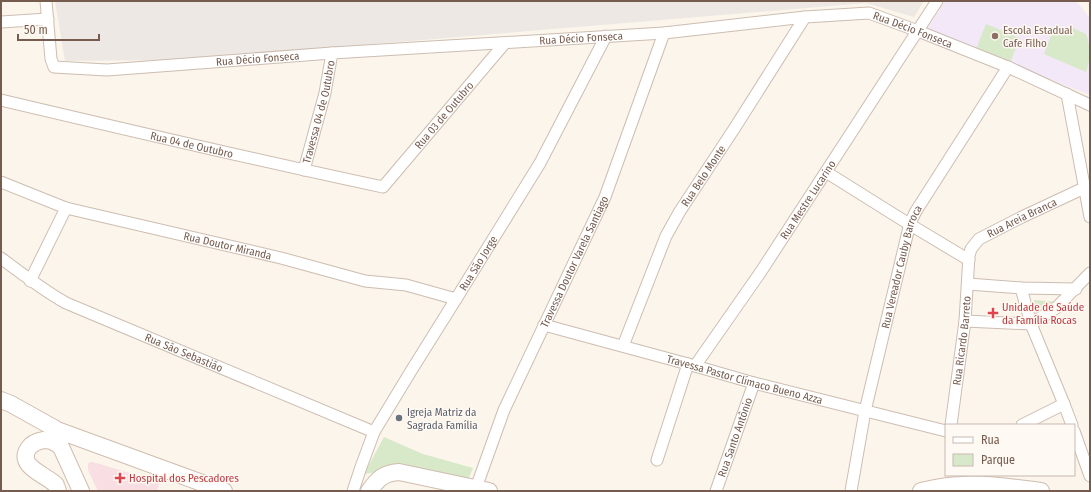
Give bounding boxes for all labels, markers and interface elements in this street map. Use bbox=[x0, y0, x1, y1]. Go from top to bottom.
street label: Rua Décio Fonseca bbox=[871, 9, 954, 51]
scale bar bbox=[18, 16, 99, 42]
text: 50 m bbox=[24, 23, 48, 37]
place label: Escola Estadual Cafe Filho bbox=[1003, 24, 1073, 50]
street label: Rua Décio Fonseca bbox=[539, 29, 623, 47]
marker: Escola Estadual Cafe Filho bbox=[990, 31, 1000, 41]
street label: Rua Décio Fonseca bbox=[216, 49, 300, 68]
street label: Travessa 04 de Outubro bbox=[300, 59, 337, 165]
street label: Rua 03 de Outubro bbox=[412, 79, 476, 151]
street label: Rua 04 de Outubro bbox=[149, 129, 235, 160]
street label: Rua Belo Monte bbox=[678, 143, 728, 209]
street label: Rua Mestre Lucarino bbox=[777, 158, 838, 242]
street label: Travessa Doutor Varela Santiago bbox=[538, 194, 611, 330]
street label: Rua Areia Branca bbox=[985, 195, 1059, 240]
street label: Rua Vereador Cauby Barroca bbox=[878, 203, 925, 330]
street label: Rua Doutor Miranda bbox=[182, 229, 273, 262]
street label: Rua São Jorge bbox=[456, 233, 500, 293]
street label: Rua Ricardo Barreto bbox=[950, 295, 973, 386]
place label: Unidade de Saúde da Família Rocas bbox=[1002, 301, 1084, 327]
marker: Unidade de Saúde da Família Rocas bbox=[987, 307, 999, 319]
street label: Rua São Sebastião bbox=[143, 330, 225, 375]
street label: Travessa Pastor Clímaco Bueno Azza bbox=[665, 352, 824, 406]
street label: Rua Santo Antônio bbox=[715, 396, 755, 479]
place label: Igreja Matriz da Sagrada Família bbox=[407, 406, 478, 432]
marker: Igreja Matriz da Sagrada Família bbox=[394, 413, 404, 423]
legend bbox=[945, 424, 1075, 476]
text: Rua bbox=[981, 433, 1000, 447]
text: Parque bbox=[981, 453, 1015, 467]
marker: Hospital dos Pescadores bbox=[114, 472, 126, 484]
place label: Hospital dos Pescadores bbox=[129, 472, 239, 485]

